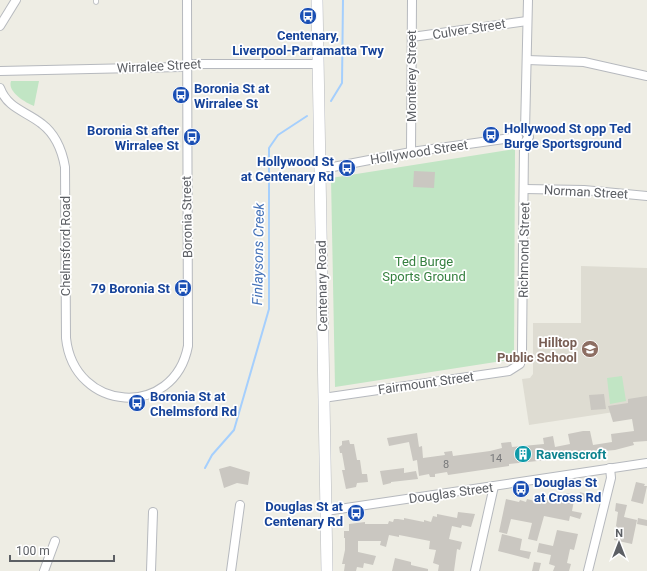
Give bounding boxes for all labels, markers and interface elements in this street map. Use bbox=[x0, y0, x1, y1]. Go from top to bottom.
bus stop icon: Centenary, Liverpool-Parramatta Twy bbox=[298, 6, 318, 26]
street label: Culver Street bbox=[431, 16, 507, 42]
place label: Centenary, Liverpool-Parramatta Twy bbox=[232, 28, 384, 58]
street label: Monterey Street bbox=[404, 30, 419, 122]
street label: Wirralee Street bbox=[116, 56, 202, 76]
place label: Boronia St at Wirralee St bbox=[194, 81, 270, 111]
bus stop icon: Boronia St at Wirralee St bbox=[171, 85, 191, 105]
place label: Hollywood St opp Ted Burge Sportsground bbox=[504, 121, 631, 151]
place label: Boronia St after Wirralee St bbox=[87, 123, 180, 153]
bus stop icon: Hollywood St opp Ted Burge Sportsground bbox=[481, 125, 501, 145]
bus stop icon: Boronia St after Wirralee St bbox=[182, 127, 202, 147]
street label: Hollywood Street bbox=[369, 137, 469, 167]
place label: Hollywood St at Centenary Rd bbox=[241, 154, 335, 184]
bus stop icon: Hollywood St at Centenary Rd bbox=[337, 158, 357, 178]
street label: Boronia Street bbox=[179, 176, 195, 258]
street label: Norman Street bbox=[544, 182, 628, 202]
street label: Chelmsford Road bbox=[58, 196, 73, 296]
water label: Finlaysons Creek bbox=[249, 201, 267, 305]
street label: Richmond Street bbox=[516, 202, 532, 298]
street label: Centenary Road bbox=[314, 240, 330, 332]
park label: Ted Burge Sports Ground bbox=[382, 254, 466, 284]
bus stop icon: 79 Boronia St bbox=[173, 278, 193, 298]
place label: 79 Boronia St bbox=[91, 281, 171, 296]
place label: Hilltop Public School bbox=[497, 335, 577, 365]
school or university icon: Hilltop Public School bbox=[580, 339, 600, 359]
street label: Fairmount Street bbox=[377, 369, 475, 397]
place label: Boronia St at Chelmsford Rd bbox=[150, 389, 237, 419]
bus stop icon: Boronia St at Chelmsford Rd bbox=[127, 393, 147, 413]
building icon: Ravenscroft bbox=[513, 444, 533, 464]
place label: Ravenscroft bbox=[536, 447, 607, 462]
house number: 14 bbox=[490, 452, 502, 465]
house number: 8 bbox=[443, 458, 449, 471]
place label: Douglas St at Cross Rd bbox=[534, 475, 601, 505]
bus stop icon: Douglas St at Cross Rd bbox=[511, 479, 531, 499]
street label: Douglas Street bbox=[408, 480, 494, 506]
place label: Douglas St at Centenary Rd bbox=[264, 499, 344, 529]
bus stop icon: Douglas St at Centenary Rd bbox=[346, 503, 366, 523]
north arrow bbox=[599, 523, 639, 563]
text: N bbox=[615, 527, 623, 540]
scale bar bbox=[10, 537, 114, 563]
text: 100 m bbox=[16, 544, 50, 558]

